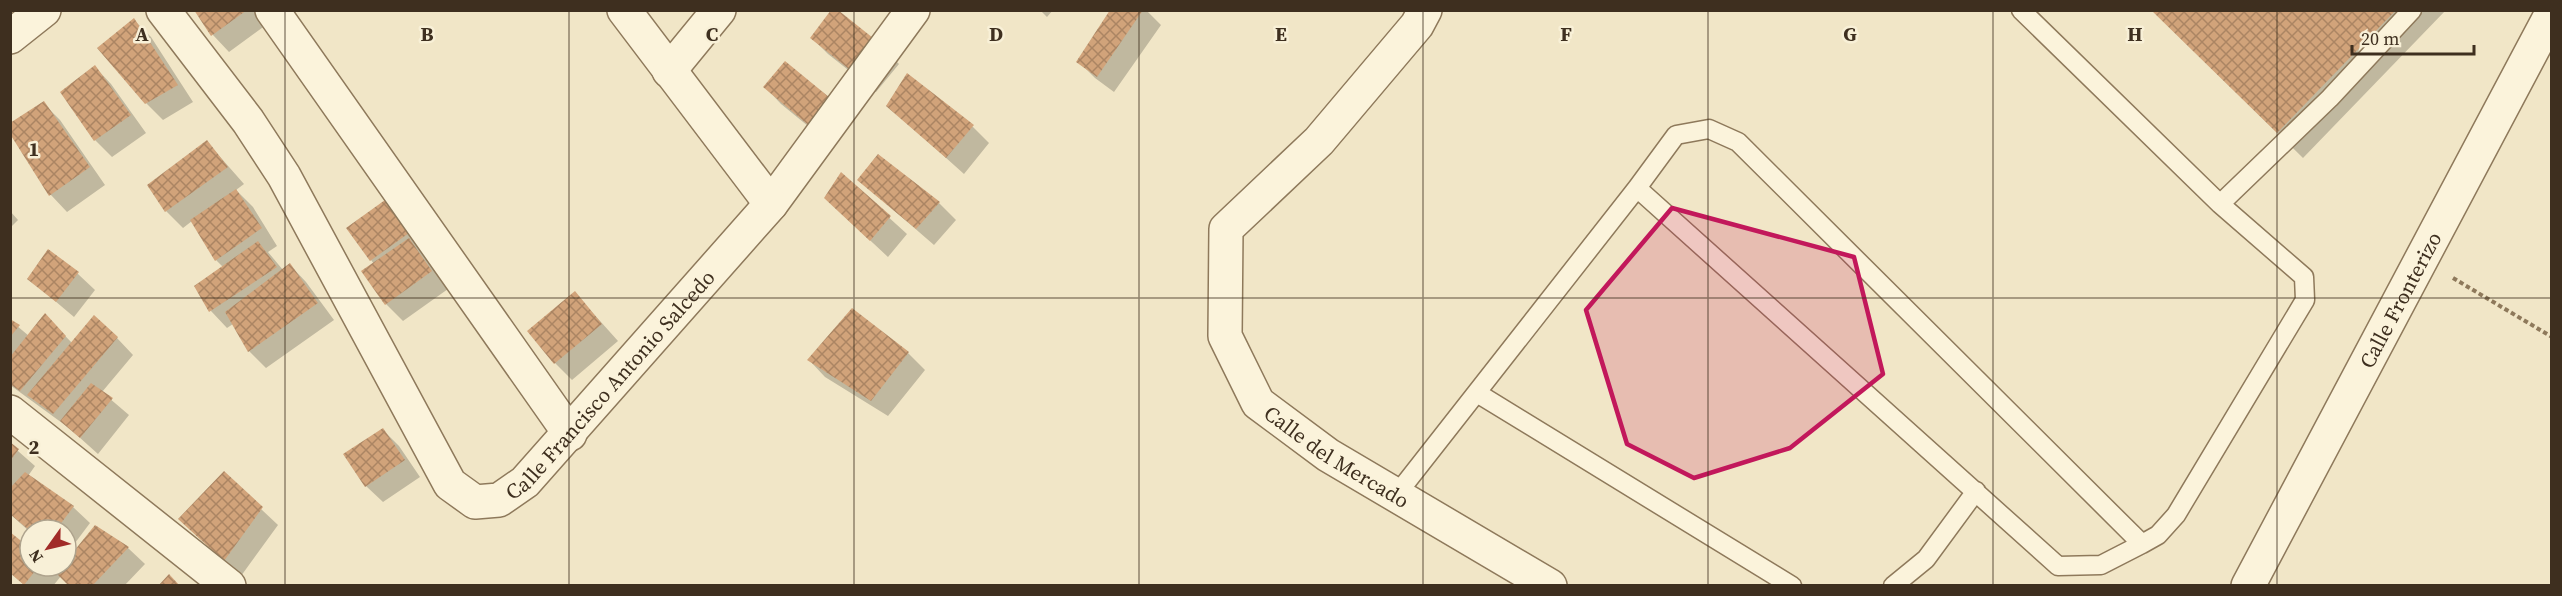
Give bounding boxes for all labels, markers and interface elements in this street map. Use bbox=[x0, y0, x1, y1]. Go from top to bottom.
scale bar bbox=[2352, 18, 2474, 56]
text: A bbox=[135, 20, 149, 48]
text: B bbox=[420, 20, 434, 48]
text: C bbox=[706, 20, 718, 48]
text: D bbox=[989, 20, 1003, 48]
text: E bbox=[1275, 20, 1287, 48]
text: F bbox=[1560, 20, 1572, 48]
text: G bbox=[1843, 20, 1857, 48]
text: H bbox=[2127, 20, 2143, 48]
text: 20 m bbox=[2361, 26, 2399, 51]
text: 1 bbox=[29, 135, 39, 163]
street label: Calle Fronterizo bbox=[2352, 227, 2448, 373]
street label: Calle Francisco Antonio Salcedo bbox=[499, 263, 721, 506]
street label: Calle del Mercado bbox=[1258, 398, 1415, 514]
text: 2 bbox=[29, 433, 40, 461]
north arrow bbox=[18, 518, 78, 578]
text: N bbox=[23, 545, 48, 567]

